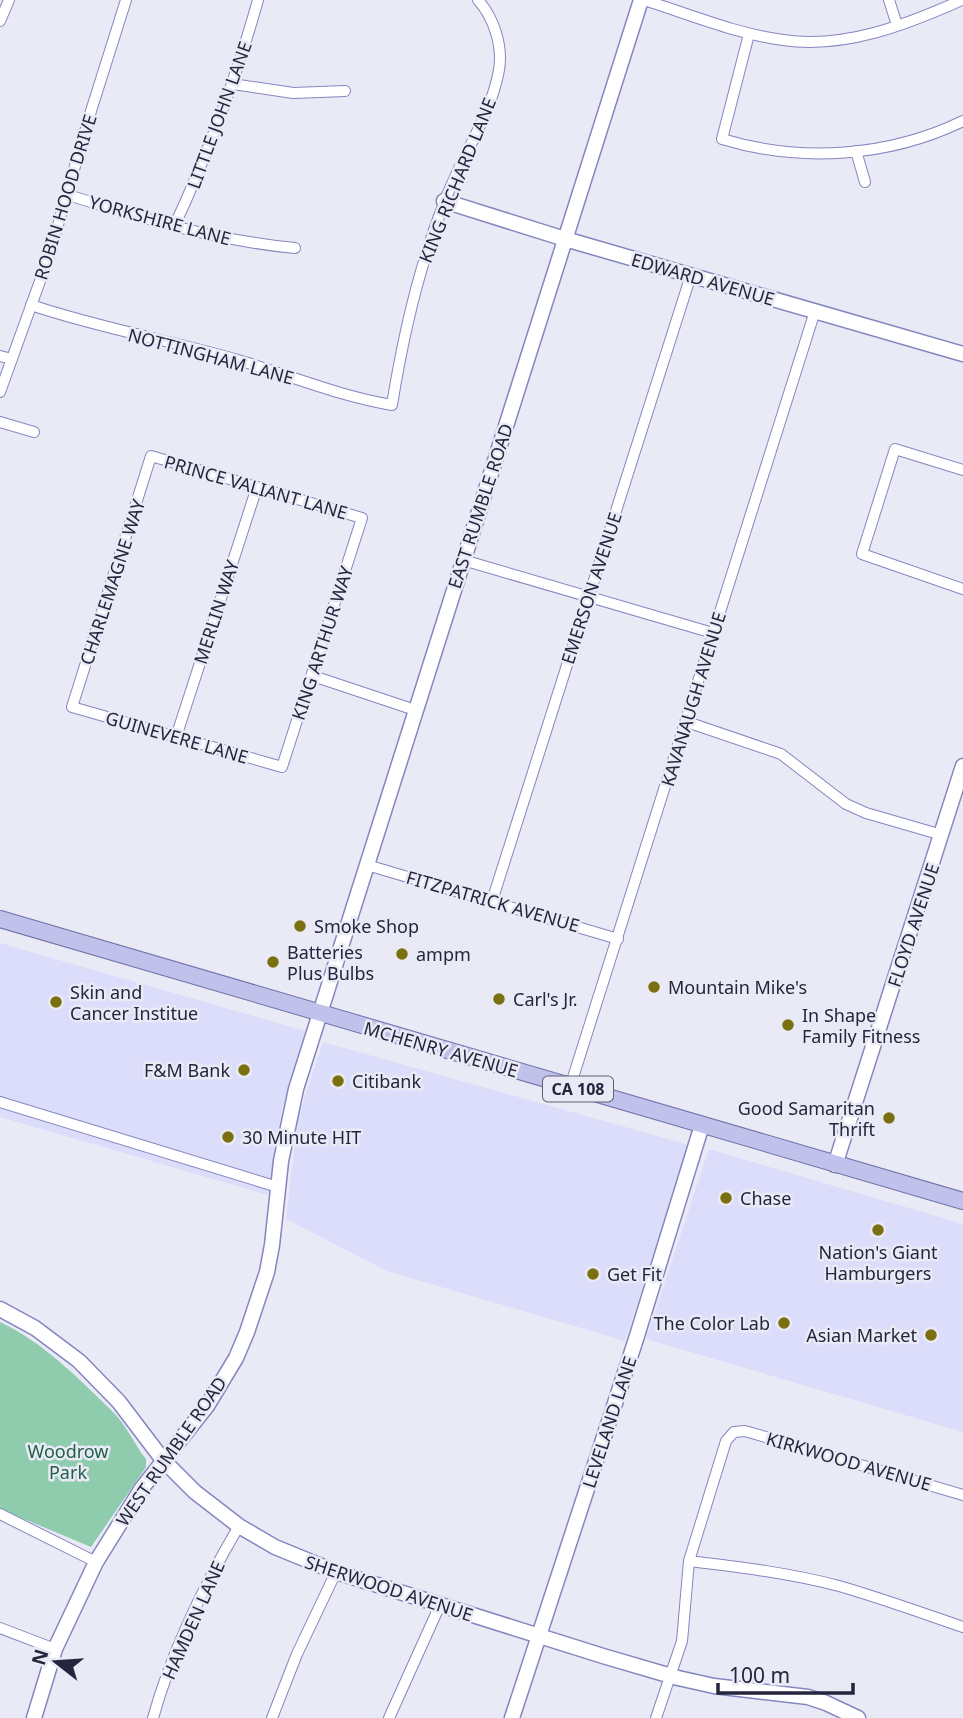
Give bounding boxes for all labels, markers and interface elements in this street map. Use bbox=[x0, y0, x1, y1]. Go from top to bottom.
street label: LITTLE JOHN LANE bbox=[181, 38, 257, 192]
street label: KING RICHARD LANE bbox=[413, 94, 501, 266]
street label: ROBIN HOOD DRIVE bbox=[28, 111, 102, 283]
street label: YORKSHIRE LANE bbox=[86, 190, 234, 250]
street label: EDWARD AVENUE bbox=[629, 247, 777, 311]
street label: NOTTINGHAM LANE bbox=[125, 322, 297, 390]
street label: EAST RUMBLE ROAD bbox=[442, 420, 518, 592]
street label: PRINCE VALIANT LANE bbox=[162, 449, 350, 525]
street label: CHARLEMAGNE WAY bbox=[74, 496, 150, 668]
street label: EMERSON AVENUE bbox=[555, 509, 627, 667]
street label: MERLIN WAY bbox=[188, 556, 244, 667]
street label: KING ARTHUR WAY bbox=[286, 562, 358, 723]
street label: KAVANAUGH AVENUE bbox=[655, 609, 731, 789]
street label: GUINEVERE LANE bbox=[103, 705, 251, 769]
street label: FLOYD AVENUE bbox=[882, 860, 944, 990]
street label: FITZPATRICK AVENUE bbox=[404, 865, 582, 937]
place label: Smoke Shop bbox=[314, 914, 419, 938]
marker: Smoke Shop bbox=[292, 918, 308, 934]
place label: Batteries Plus Bulbs bbox=[287, 940, 374, 985]
place label: ampm bbox=[416, 942, 471, 966]
marker: ampm bbox=[394, 946, 410, 962]
marker: Batteries Plus Bulbs bbox=[265, 954, 281, 970]
place label: Mountain Mike's bbox=[668, 975, 807, 999]
marker: Mountain Mike's bbox=[646, 979, 662, 995]
place label: Skin and Cancer Institue bbox=[70, 980, 198, 1025]
place label: Carl's Jr. bbox=[513, 987, 578, 1011]
marker: Carl's Jr. bbox=[491, 991, 507, 1007]
marker: Skin and Cancer Institue bbox=[48, 994, 64, 1010]
place label: In Shape Family Fitness bbox=[802, 1003, 920, 1048]
street label: MCHENRY AVENUE bbox=[361, 1016, 521, 1082]
marker: In Shape Family Fitness bbox=[780, 1017, 796, 1033]
place label: F&M Bank bbox=[144, 1058, 230, 1082]
marker: F&M Bank bbox=[236, 1062, 252, 1078]
place label: Citibank bbox=[352, 1069, 421, 1093]
marker: Citibank bbox=[330, 1073, 346, 1089]
road number: CA 108 bbox=[543, 1077, 613, 1102]
place label: Good Samaritan Thrift bbox=[738, 1096, 875, 1141]
marker: Good Samaritan Thrift bbox=[881, 1110, 897, 1126]
place label: 30 Minute HIT bbox=[242, 1125, 361, 1149]
marker: 30 Minute HIT bbox=[220, 1129, 236, 1145]
place label: Chase bbox=[740, 1186, 791, 1210]
marker: Chase bbox=[718, 1190, 734, 1206]
marker: Nation's Giant Hamburgers bbox=[870, 1222, 886, 1238]
place label: Nation's Giant Hamburgers bbox=[818, 1240, 938, 1285]
place label: Get Fit bbox=[607, 1262, 662, 1286]
marker: Get Fit bbox=[585, 1266, 601, 1282]
place label: The Color Lab bbox=[654, 1311, 770, 1335]
marker: The Color Lab bbox=[776, 1315, 792, 1331]
place label: Asian Market bbox=[806, 1323, 917, 1347]
marker: Asian Market bbox=[923, 1327, 939, 1343]
street label: LEVELAND LANE bbox=[576, 1353, 642, 1491]
street label: WEST RUMBLE ROAD bbox=[110, 1371, 232, 1531]
street label: KIRKWOOD AVENUE bbox=[764, 1426, 934, 1496]
park label: Woodrow Park bbox=[28, 1439, 108, 1484]
street label: SHERWOOD AVENUE bbox=[302, 1549, 476, 1627]
street label: HAMDEN LANE bbox=[156, 1557, 230, 1683]
north arrow bbox=[21, 1627, 91, 1697]
text: N bbox=[25, 1646, 54, 1668]
scale bar bbox=[718, 1652, 853, 1696]
text: 100 m bbox=[729, 1661, 790, 1689]

